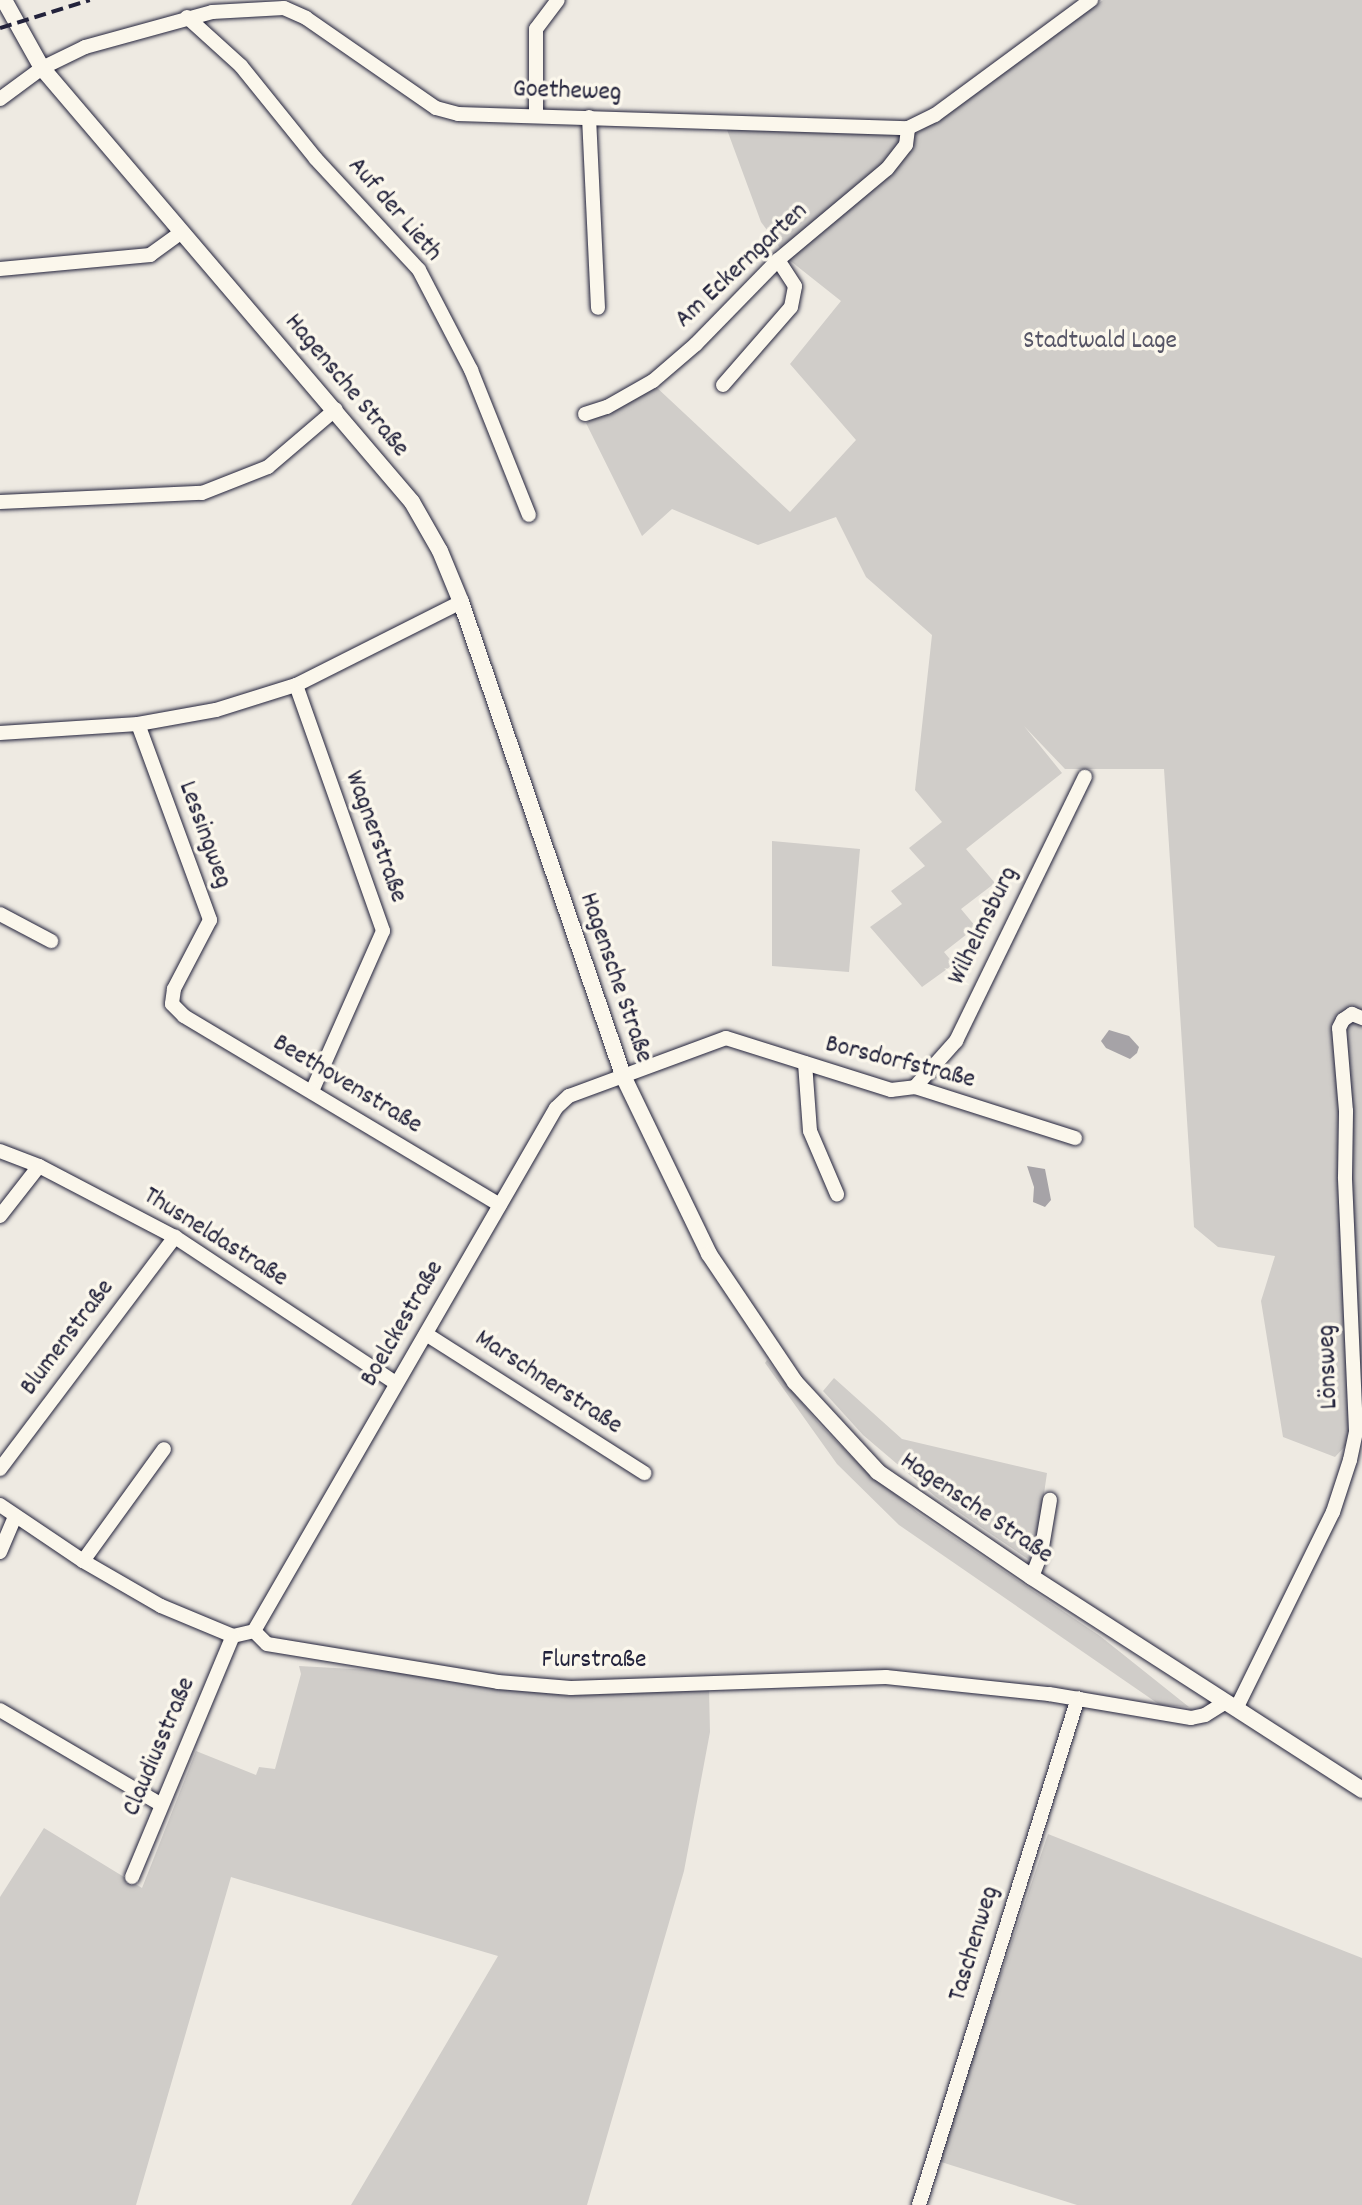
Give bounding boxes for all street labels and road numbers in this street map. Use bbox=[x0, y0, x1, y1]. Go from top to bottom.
street label: Goetheweg bbox=[512, 75, 622, 109]
street label: Auf der Lieth bbox=[340, 151, 448, 269]
street label: Am Eckerngarten bbox=[669, 197, 815, 335]
street label: Hagensche Straße bbox=[277, 308, 415, 464]
street label: Wagnerstraße bbox=[337, 767, 413, 907]
street label: Lessingweg bbox=[170, 777, 238, 893]
street label: Wilhelmsburg bbox=[942, 862, 1026, 990]
street label: Hagensche Straße bbox=[571, 889, 659, 1067]
street label: Beethovenstraße bbox=[267, 1028, 427, 1142]
street label: Borsdorfstraße bbox=[822, 1029, 978, 1097]
street label: Thusneldastraße bbox=[137, 1181, 293, 1295]
street label: Boelckestraße bbox=[354, 1255, 452, 1393]
street label: Blumenstraße bbox=[14, 1274, 122, 1402]
street label: Marschnerstraße bbox=[468, 1324, 628, 1442]
street label: Lönsweg bbox=[1312, 1324, 1346, 1410]
street label: Hagensche Straße bbox=[894, 1446, 1058, 1572]
street label: Flurstraße bbox=[542, 1645, 646, 1677]
street label: Claudiusstraße bbox=[117, 1673, 203, 1821]
street label: Taschenweg bbox=[943, 1883, 1007, 2005]

